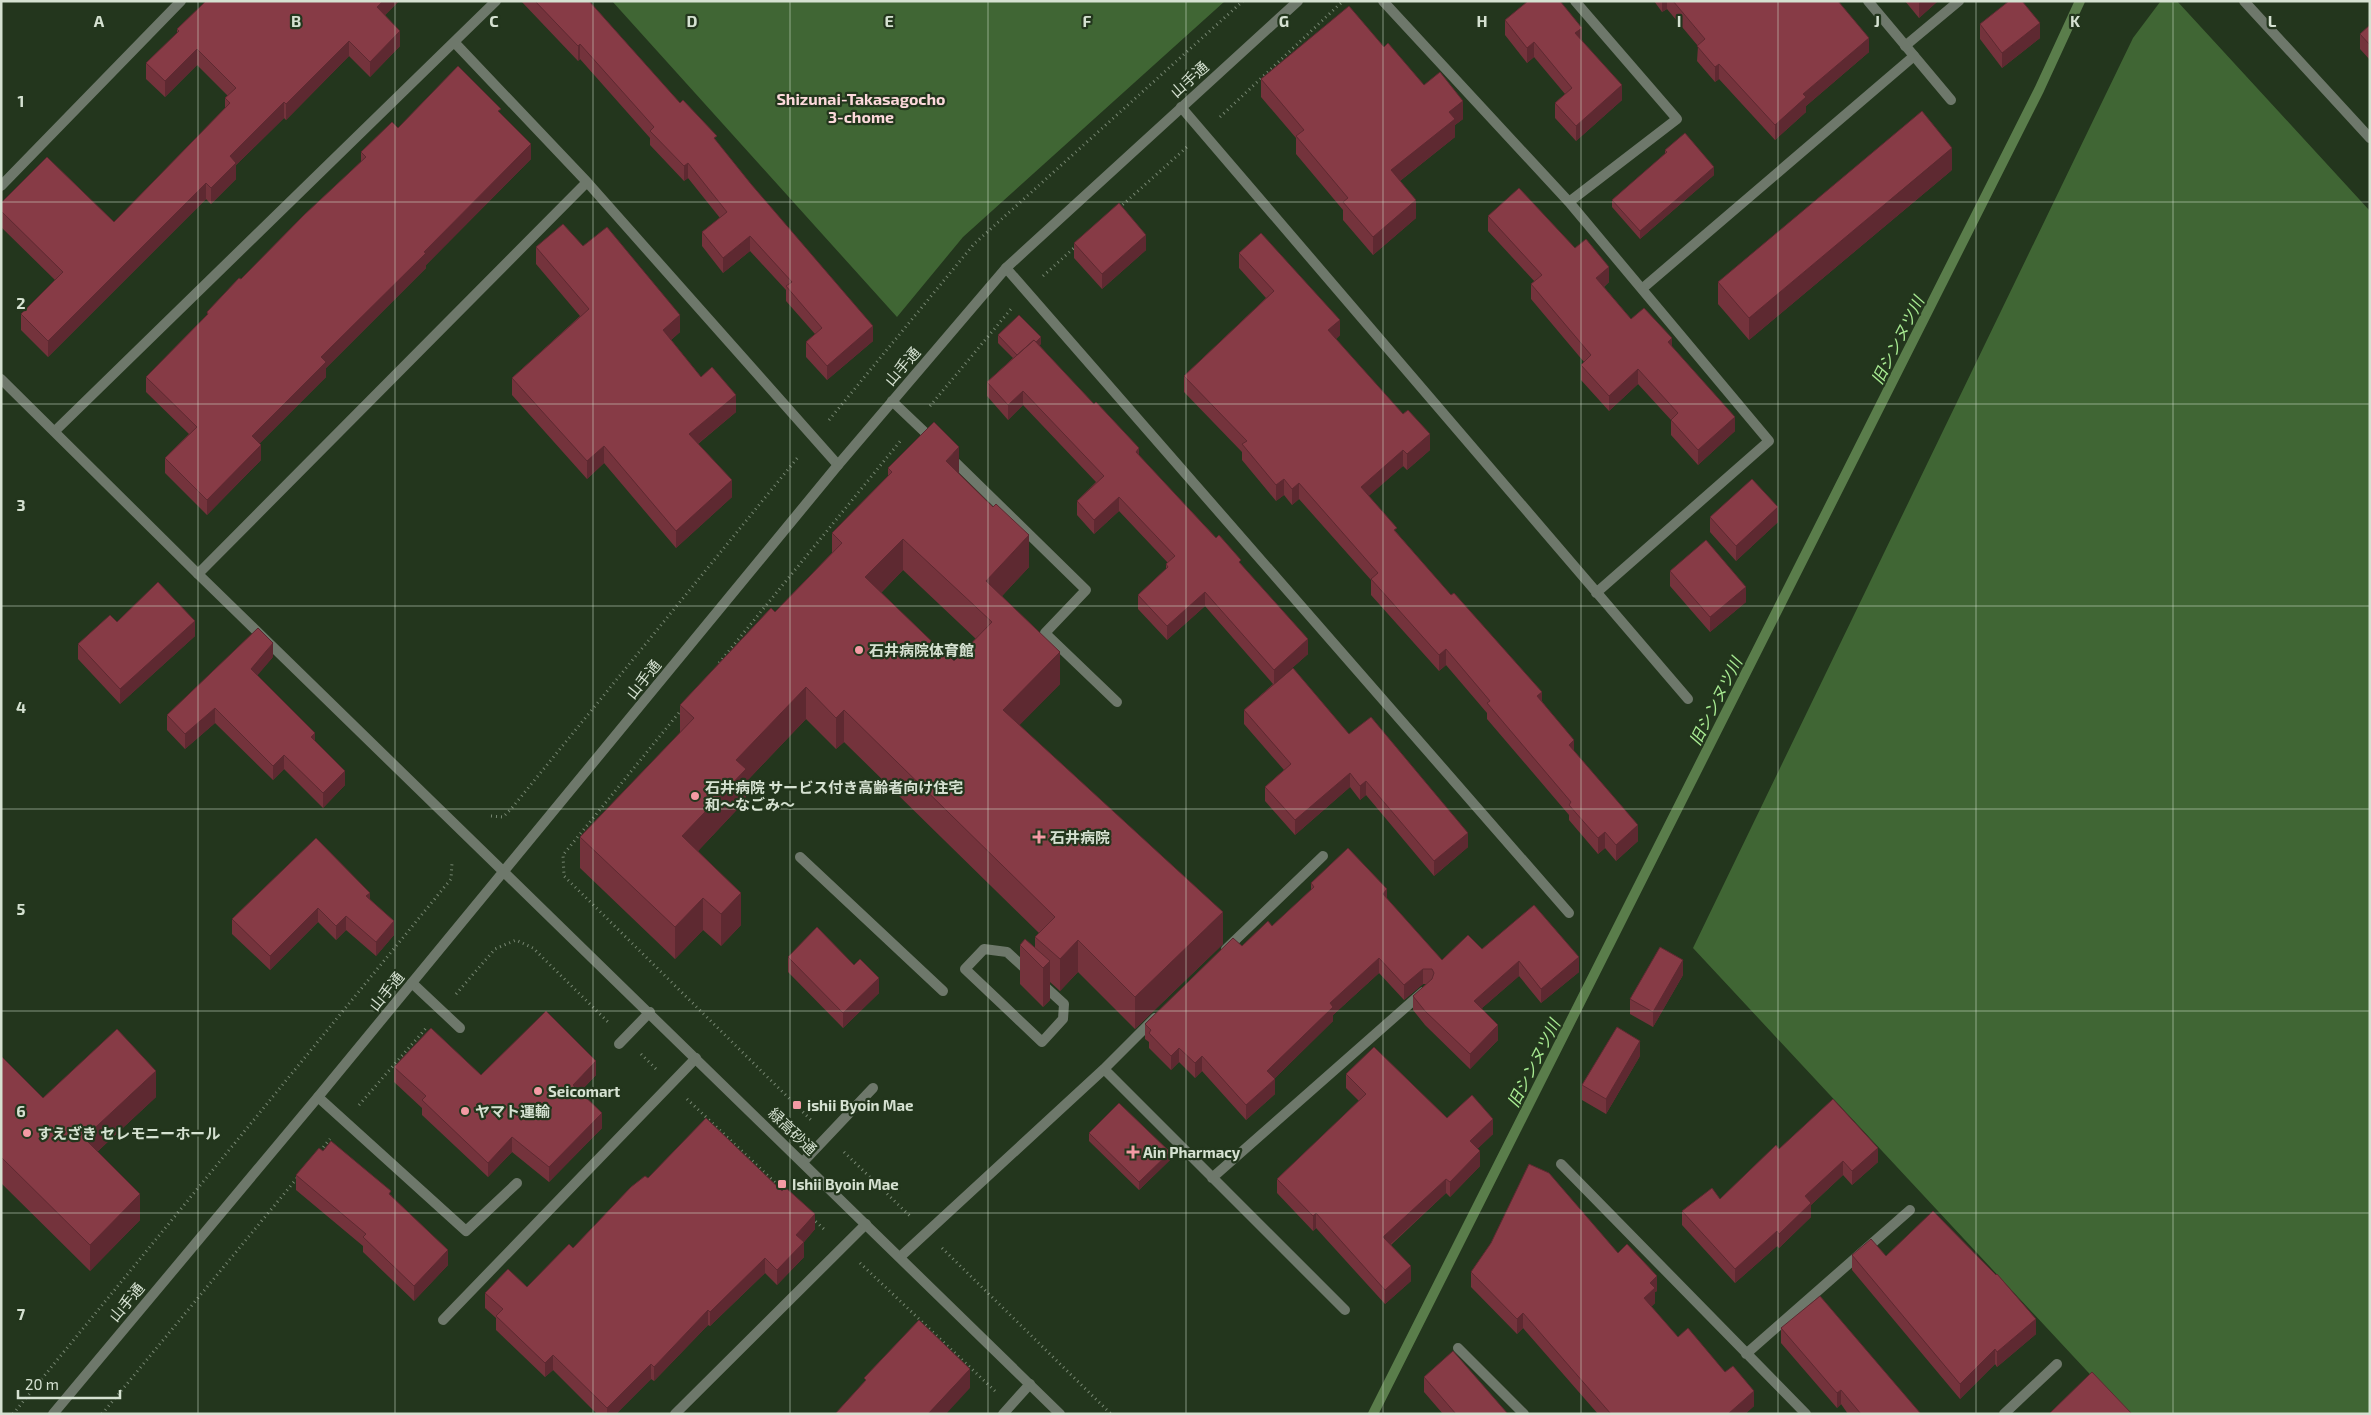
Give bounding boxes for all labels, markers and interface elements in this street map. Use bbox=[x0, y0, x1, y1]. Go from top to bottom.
text: A bbox=[94, 11, 105, 30]
text: B bbox=[291, 11, 301, 30]
text: C bbox=[489, 11, 499, 30]
text: D bbox=[687, 11, 698, 30]
text: E bbox=[884, 11, 894, 30]
text: F bbox=[1083, 11, 1092, 30]
text: G bbox=[1279, 11, 1289, 30]
text: H bbox=[1476, 11, 1488, 30]
text: I bbox=[1677, 11, 1681, 30]
text: J bbox=[1874, 11, 1880, 30]
text: K bbox=[2070, 11, 2081, 30]
text: L bbox=[2268, 11, 2277, 30]
street label: 山手通 bbox=[1166, 57, 1212, 101]
district label: Shizunai-Takasagocho 3-chome bbox=[776, 89, 946, 126]
text: 1 bbox=[18, 91, 24, 110]
water label: 旧シンヌツ川 bbox=[1867, 291, 1928, 387]
text: 2 bbox=[16, 293, 26, 312]
street label: 山手通 bbox=[880, 343, 924, 389]
text: 3 bbox=[16, 495, 26, 514]
place label: 石井病院体育館 bbox=[869, 641, 974, 659]
marker: 石井病院体育館 bbox=[853, 644, 865, 656]
water label: 旧シンヌツ川 bbox=[1685, 652, 1746, 748]
street label: 山手通 bbox=[622, 656, 664, 702]
text: 4 bbox=[16, 697, 26, 716]
place label: 石井病院 サービス付き高齢者向け住宅 和～なごみ～ bbox=[705, 778, 963, 813]
marker: 石井病院 サービス付き高齢者向け住宅 和～なごみ～ bbox=[689, 790, 701, 802]
place label: 石井病院 bbox=[1050, 828, 1110, 846]
marker: 石井病院 bbox=[1032, 830, 1046, 844]
text: 5 bbox=[17, 899, 26, 918]
street label: 山手通 bbox=[365, 968, 407, 1014]
water label: 旧シンヌツ川 bbox=[1503, 1014, 1564, 1110]
place label: Seicomart bbox=[548, 1082, 620, 1100]
marker: Seicomart bbox=[532, 1085, 544, 1097]
place label: ishii Byoin Mae bbox=[807, 1096, 914, 1115]
marker: ishii Byoin Mae bbox=[791, 1099, 803, 1111]
text: 6 bbox=[16, 1101, 26, 1120]
place label: ヤマト運輸 bbox=[475, 1102, 550, 1120]
street label: 緑高砂通 bbox=[765, 1104, 821, 1158]
marker: ヤマト運輸 bbox=[459, 1105, 471, 1117]
place label: すえざき セレモニーホール bbox=[37, 1124, 220, 1142]
marker: すえざき セレモニーホール bbox=[21, 1127, 33, 1139]
place label: Ain Pharmacy bbox=[1143, 1143, 1241, 1162]
marker: Ain Pharmacy bbox=[1127, 1146, 1139, 1158]
place label: Ishii Byoin Mae bbox=[792, 1175, 899, 1194]
marker: Ishii Byoin Mae bbox=[776, 1178, 788, 1190]
street label: 山手通 bbox=[105, 1279, 147, 1325]
text: 7 bbox=[17, 1304, 26, 1323]
scale bar bbox=[18, 1368, 120, 1400]
text: 20 m bbox=[25, 1375, 59, 1393]

